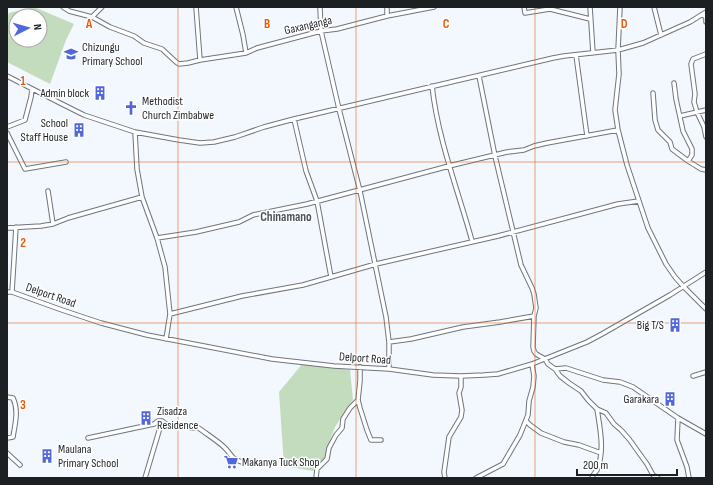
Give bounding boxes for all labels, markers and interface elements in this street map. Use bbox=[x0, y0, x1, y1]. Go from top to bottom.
north arrow bbox=[8, 8, 48, 48]
street label: Gaxanganga bbox=[283, 13, 334, 38]
text: A bbox=[85, 16, 93, 32]
text: B bbox=[264, 16, 270, 32]
text: C bbox=[443, 16, 450, 32]
text: D bbox=[621, 16, 628, 32]
text: N bbox=[31, 23, 44, 31]
place label: Chizungu Primary School bbox=[82, 40, 142, 69]
school or university icon: Chizungu Primary School bbox=[63, 46, 79, 62]
text: 1 bbox=[20, 73, 26, 89]
building icon: Admin block bbox=[92, 85, 108, 101]
place label: Admin block bbox=[39, 86, 89, 101]
place label: Methodist Church Zimbabwe bbox=[142, 94, 214, 123]
church icon: Methodist Church Zimbabwe bbox=[123, 100, 139, 116]
place label: School Staff House bbox=[21, 116, 68, 145]
building icon: School Staff House bbox=[71, 122, 87, 138]
district label: Chinamano bbox=[260, 209, 312, 225]
text: 2 bbox=[20, 235, 26, 251]
street label: Delport Road bbox=[24, 280, 78, 311]
building icon: Big T/S bbox=[667, 317, 683, 333]
place label: Big T/S bbox=[637, 318, 664, 333]
street label: Delport Road bbox=[338, 349, 391, 368]
building icon: Garakara bbox=[662, 391, 678, 407]
place label: Garakara bbox=[624, 392, 659, 407]
text: 3 bbox=[20, 397, 26, 413]
place label: Zisadza Residence bbox=[157, 404, 198, 433]
building icon: Zisadza Residence bbox=[138, 410, 154, 426]
place label: Maulana Primary School bbox=[58, 442, 118, 471]
building icon: Maulana Primary School bbox=[39, 448, 55, 464]
scale bar bbox=[577, 451, 677, 477]
supermarket icon: Makanya Tuck Shop bbox=[223, 454, 239, 470]
place label: Makanya Tuck Shop bbox=[242, 455, 320, 470]
text: 200 m bbox=[583, 458, 609, 473]

